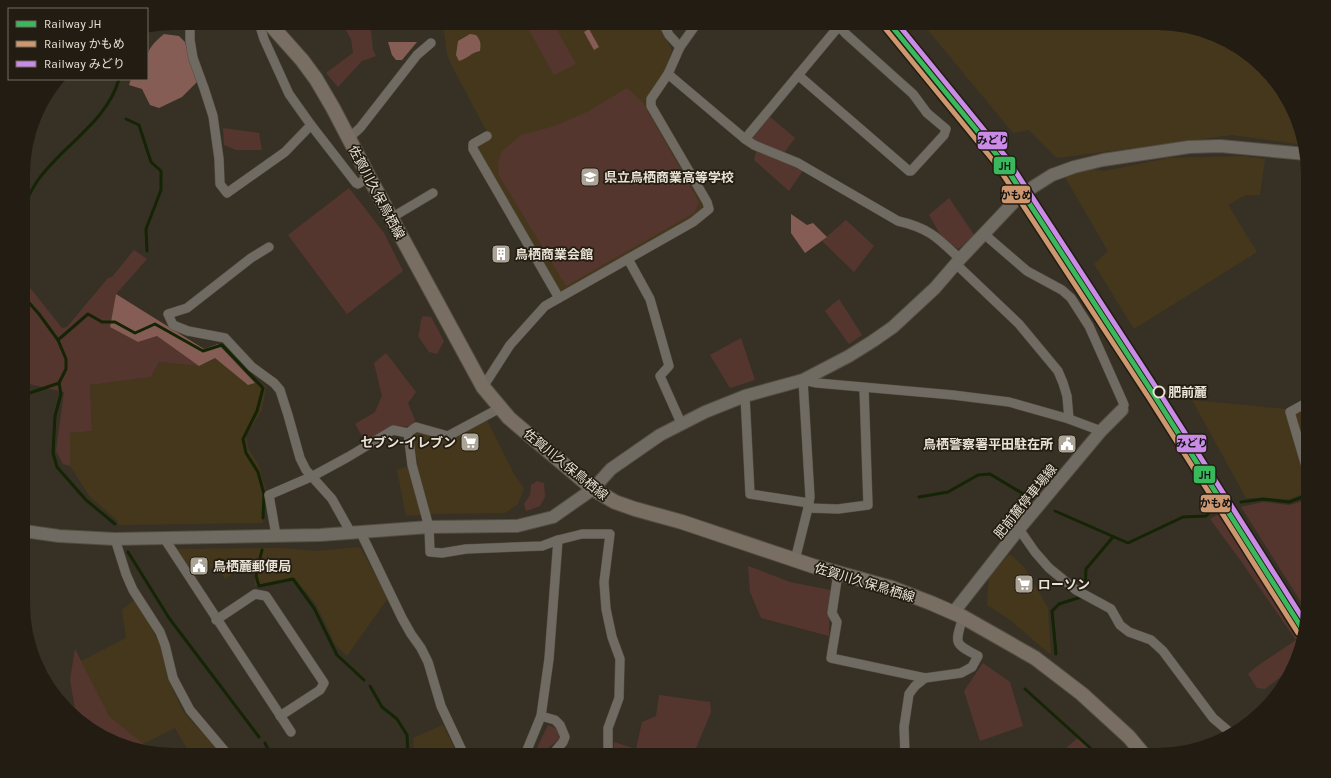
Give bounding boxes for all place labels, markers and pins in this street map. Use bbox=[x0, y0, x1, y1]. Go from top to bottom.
school or university icon: 県立鳥栖商業高等学校 bbox=[579, 166, 601, 188]
place label: 県立鳥栖商業高等学校 bbox=[604, 170, 734, 185]
building icon: 鳥栖商業会館 bbox=[490, 243, 512, 265]
place label: 鳥栖商業会館 bbox=[515, 247, 593, 262]
marker: 肥前麓 bbox=[1152, 385, 1166, 399]
place label: 肥前麓 bbox=[1168, 385, 1207, 400]
supermarket icon: セブン-イレブン bbox=[459, 431, 481, 453]
public building icon: 鳥栖警察署平田駐在所 bbox=[1056, 433, 1078, 455]
place label: セブン-イレブン bbox=[360, 435, 456, 450]
place label: 鳥栖警察署平田駐在所 bbox=[923, 437, 1053, 452]
public building icon: 鳥栖麓郵便局 bbox=[188, 555, 210, 577]
place label: 鳥栖麓郵便局 bbox=[213, 559, 291, 574]
supermarket icon: ローソン bbox=[1013, 573, 1035, 595]
place label: ローソン bbox=[1038, 577, 1090, 592]

